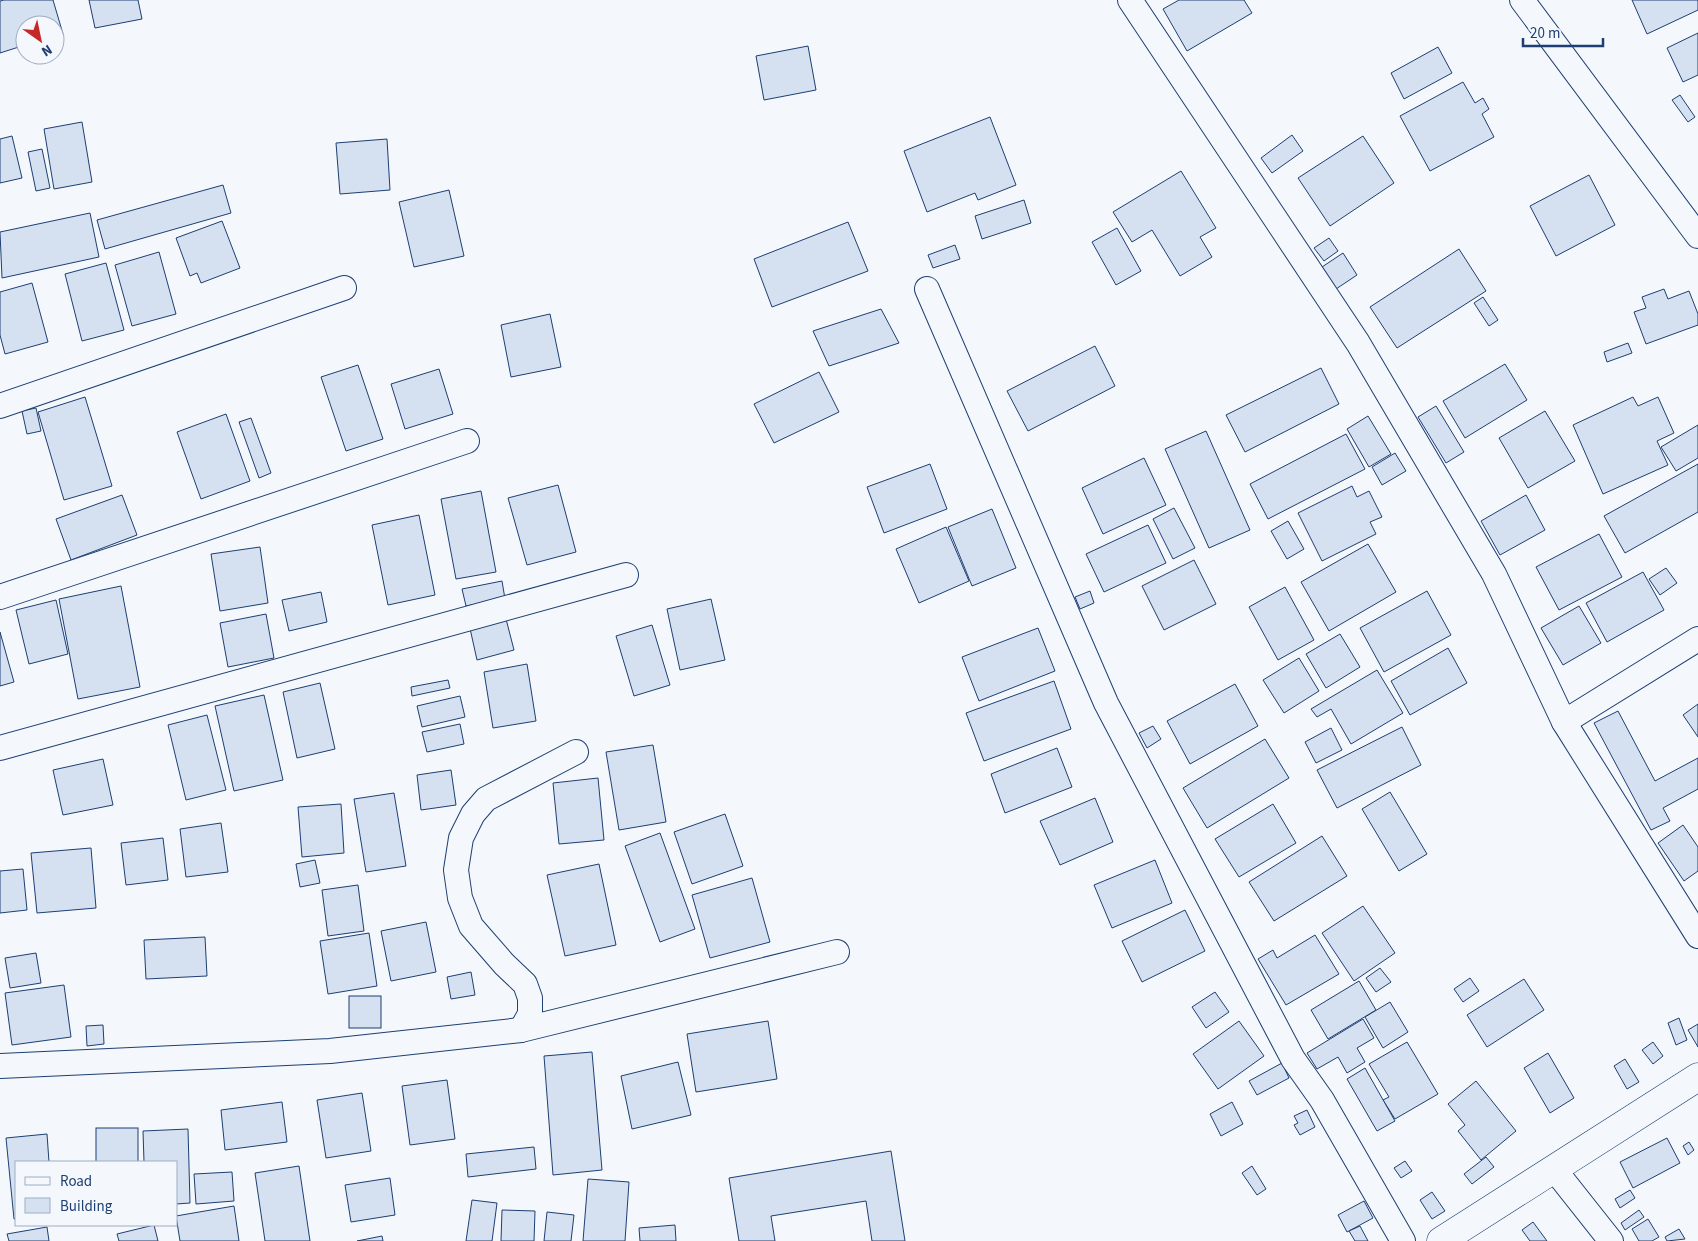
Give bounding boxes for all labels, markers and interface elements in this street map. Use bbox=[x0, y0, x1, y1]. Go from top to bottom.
north arrow bbox=[15, 15, 65, 65]
scale bar bbox=[1523, 15, 1603, 47]
text: 20 m bbox=[1530, 23, 1560, 44]
text: N bbox=[37, 39, 56, 61]
legend bbox=[15, 1161, 178, 1226]
text: Road bbox=[60, 1171, 92, 1192]
text: Building bbox=[60, 1196, 113, 1217]

